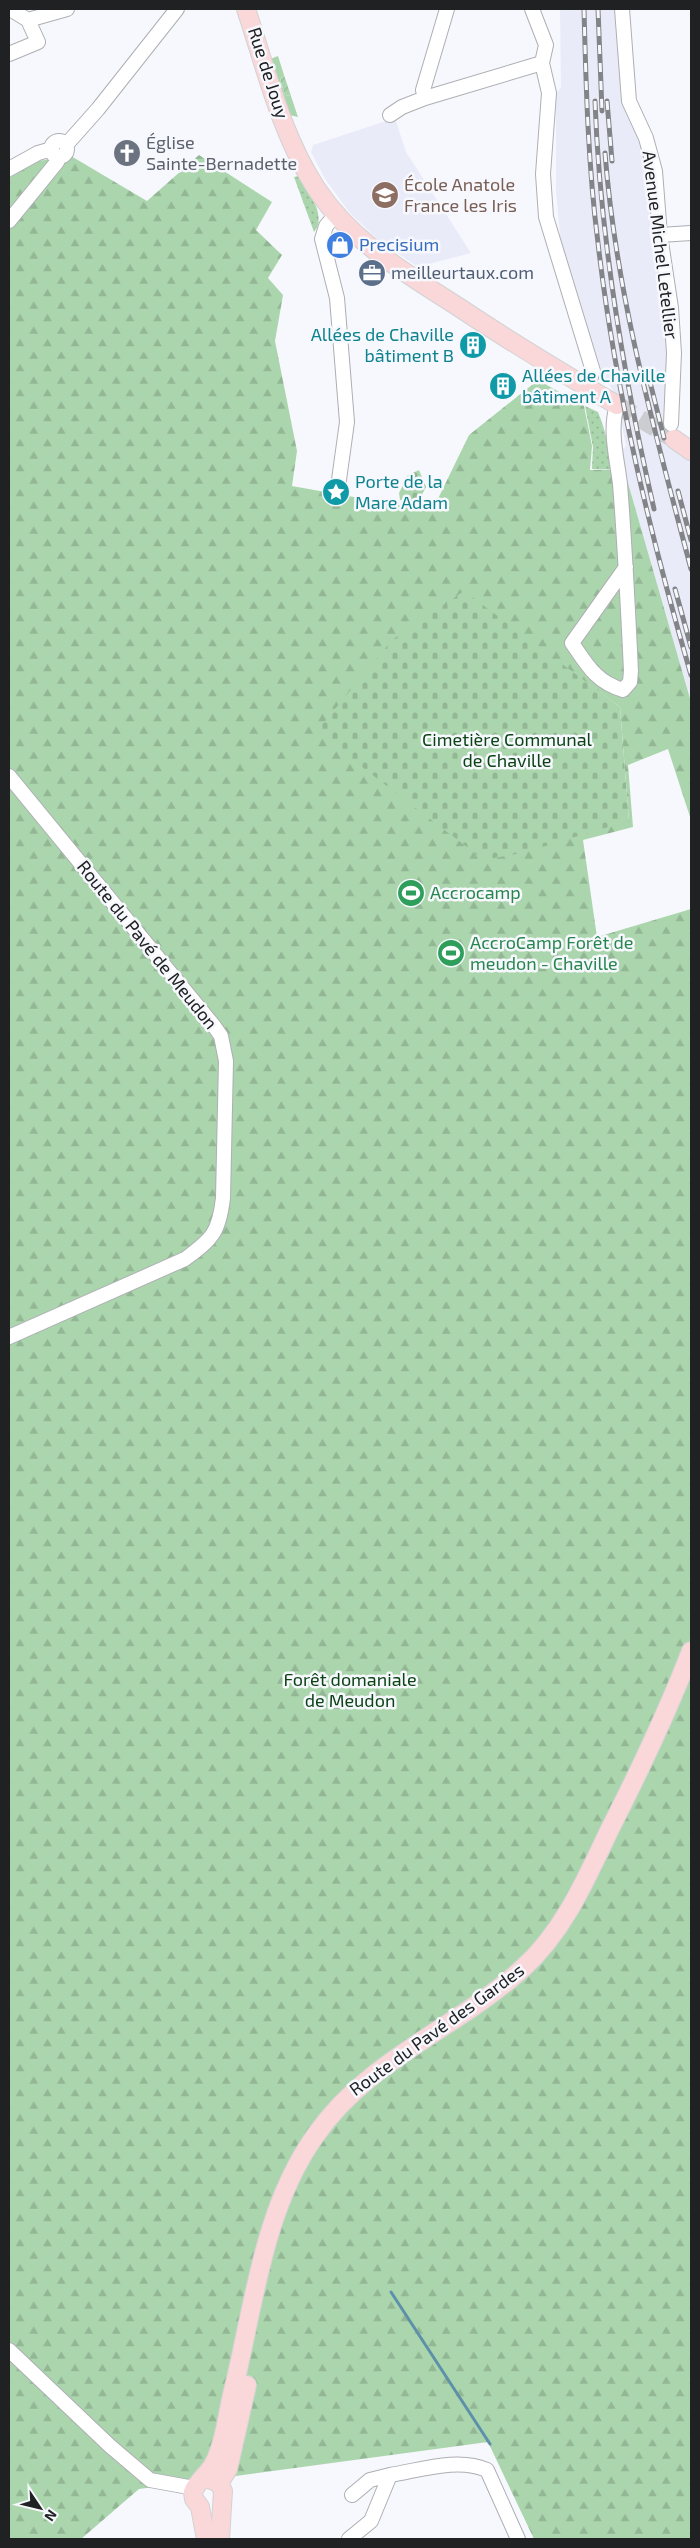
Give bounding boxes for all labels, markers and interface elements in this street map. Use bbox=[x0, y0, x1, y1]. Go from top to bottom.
street label: Rue de Jouy bbox=[244, 24, 294, 122]
place label: Église Sainte-Bernadette bbox=[146, 131, 297, 174]
church icon: Église Sainte-Bernadette bbox=[112, 138, 142, 168]
street label: Avenue Michel Letellier bbox=[639, 149, 683, 340]
place label: École Anatole France les Iris bbox=[404, 173, 517, 216]
school or university icon: École Anatole France les Iris bbox=[370, 180, 400, 210]
shop icon: Precisium bbox=[325, 230, 355, 260]
place label: Precisium bbox=[359, 233, 439, 255]
office icon: meilleurtaux.com bbox=[357, 258, 387, 288]
place label: meilleurtaux.com bbox=[391, 261, 534, 283]
place label: Allées de Chaville bâtiment B bbox=[311, 323, 454, 366]
building icon: Allées de Chaville bâtiment B bbox=[458, 330, 488, 360]
place label: Allées de Chaville bâtiment A bbox=[522, 364, 665, 407]
building icon: Allées de Chaville bâtiment A bbox=[488, 371, 518, 401]
place label: Porte de la Mare Adam bbox=[355, 470, 448, 513]
place icon: Porte de la Mare Adam bbox=[321, 477, 351, 507]
park label: Cimetière Communal de Chaville bbox=[422, 728, 593, 771]
street label: Route du Pavé de Meudon bbox=[73, 856, 223, 1033]
sports icon: Accrocamp bbox=[396, 878, 426, 908]
place label: Accrocamp bbox=[430, 881, 521, 903]
place label: AccroCamp Forêt de meudon - Chaville bbox=[470, 931, 633, 974]
sports icon: AccroCamp Forêt de meudon - Chaville bbox=[436, 938, 466, 968]
park label: Forêt domaniale de Meudon bbox=[283, 1668, 417, 1711]
street label: Route du Pavé des Gardes bbox=[345, 1958, 528, 2100]
north arrow bbox=[15, 2483, 65, 2533]
text: N bbox=[41, 2507, 61, 2525]

